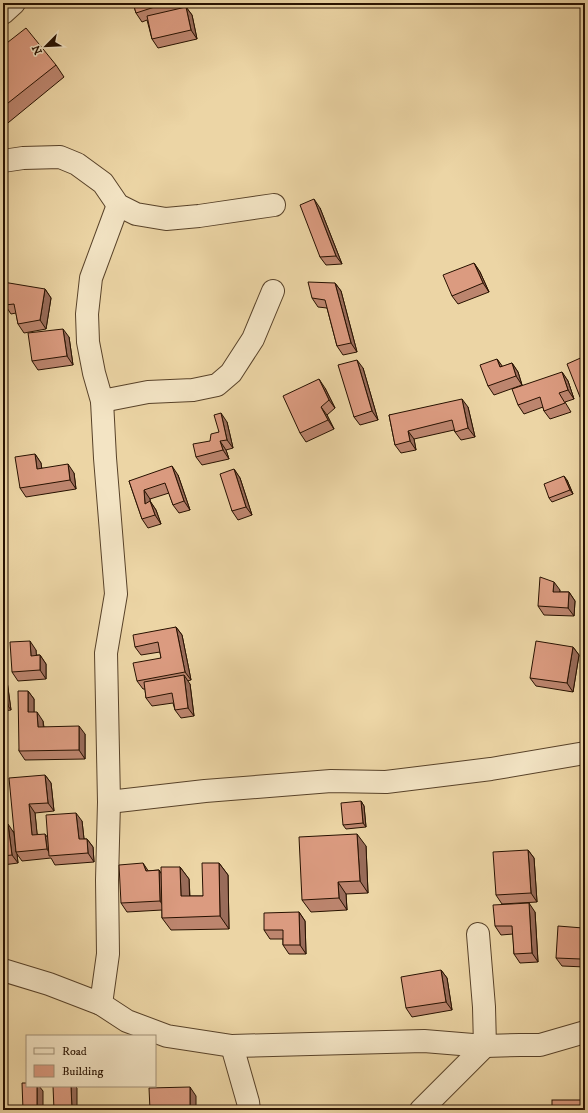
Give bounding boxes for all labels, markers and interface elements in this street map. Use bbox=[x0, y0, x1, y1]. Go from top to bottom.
north arrow bbox=[26, 26, 66, 66]
text: N bbox=[30, 43, 46, 57]
legend bbox=[26, 1035, 156, 1087]
text: Road bbox=[62, 1044, 87, 1059]
text: Building bbox=[62, 1064, 103, 1079]

